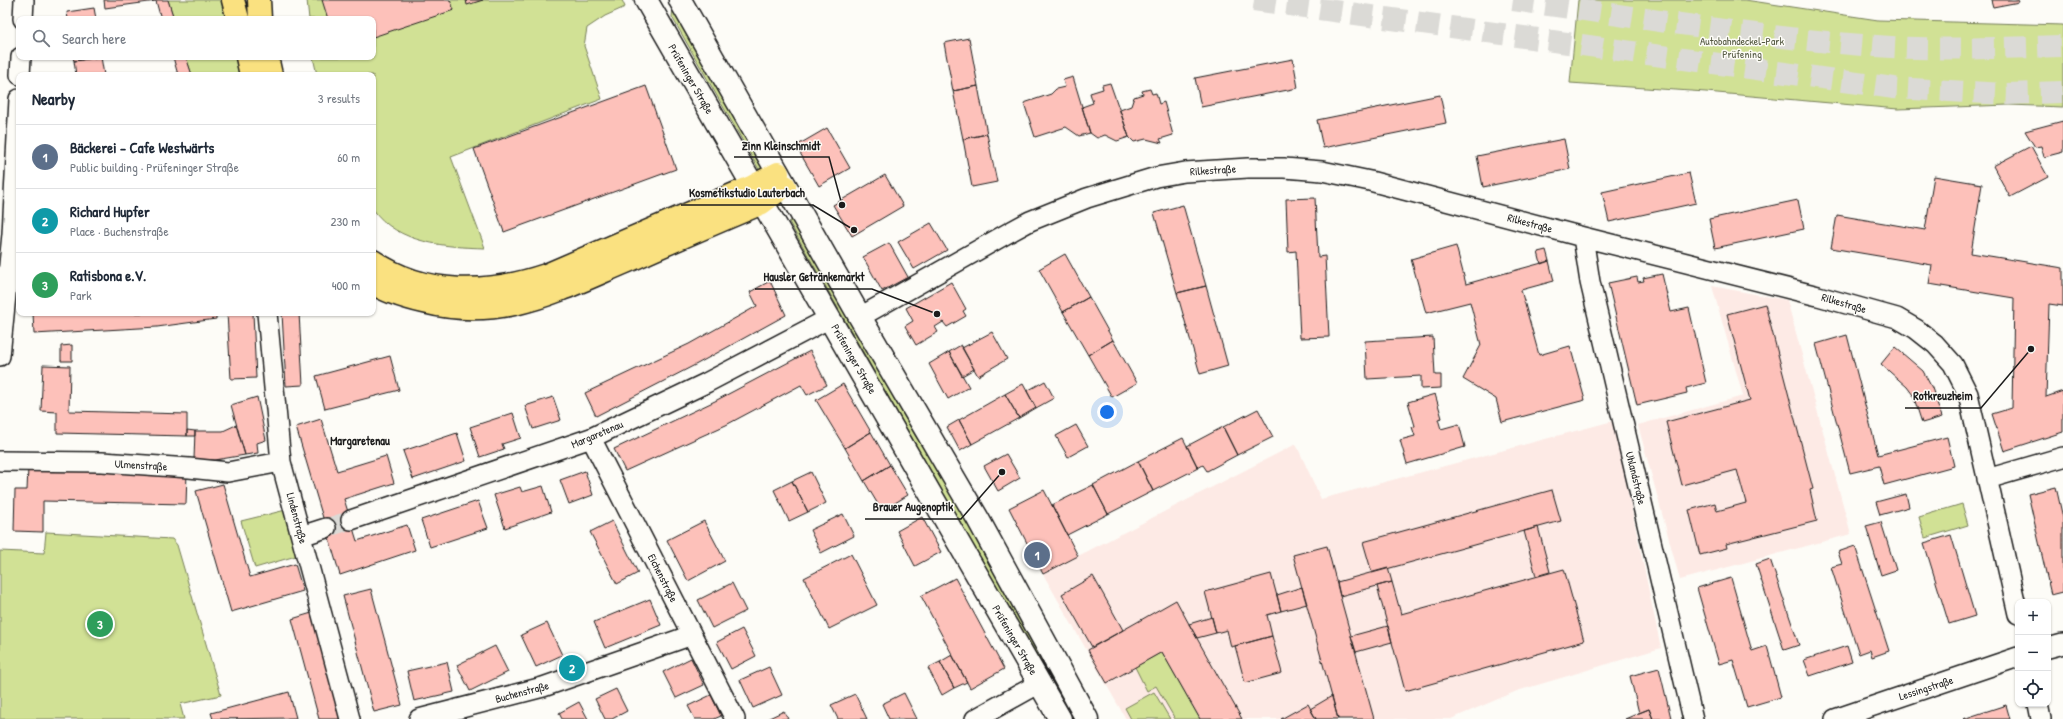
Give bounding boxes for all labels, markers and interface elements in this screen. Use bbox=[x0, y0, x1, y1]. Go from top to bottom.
search box bbox=[16, 16, 376, 60]
icon: search bbox=[30, 27, 52, 49]
text: Search here bbox=[62, 28, 126, 49]
park label: Autobahndeckel-Park Prüfening bbox=[1700, 34, 1784, 61]
street label: Prüfeninger Straße bbox=[665, 42, 717, 117]
text: Nearby bbox=[32, 87, 75, 110]
text: 3 results bbox=[318, 89, 360, 107]
callout: Zinn Kleinschmidt bbox=[734, 133, 829, 157]
text: Bäckerei - Cafe Westwärts bbox=[70, 137, 214, 158]
text: Zinn Kleinschmidt bbox=[742, 137, 821, 154]
text: 1 bbox=[43, 148, 47, 166]
text: 60 m bbox=[337, 148, 360, 166]
text: Public building · Prüfeninger Straße bbox=[70, 158, 239, 176]
street label: Rilkestraße bbox=[1190, 161, 1237, 179]
callout: Kosmetikstudio Lauterbach bbox=[681, 181, 813, 205]
text: Kosmetikstudio Lauterbach bbox=[689, 184, 806, 201]
text: Richard Hupfer bbox=[70, 201, 150, 222]
street label: Rilkestraße bbox=[1506, 210, 1555, 236]
text: 2 bbox=[42, 212, 48, 230]
text: 230 m bbox=[330, 212, 360, 230]
text: Place · Buchenstraße bbox=[70, 222, 169, 240]
text: Ratisbona e.V. bbox=[70, 265, 146, 286]
callout: Hausler Getränkemarkt bbox=[755, 265, 872, 289]
text: Hausler Getränkemarkt bbox=[764, 268, 865, 285]
text: 3 bbox=[42, 276, 48, 294]
text: 400 m bbox=[332, 276, 360, 294]
text: Park bbox=[70, 286, 92, 304]
street label: Rilkestraße bbox=[1820, 290, 1869, 316]
street label: Prüfeninger Straße bbox=[828, 322, 880, 397]
callout: Rotkreuzheim bbox=[1905, 384, 1981, 408]
text: Rotkreuzheim bbox=[1913, 387, 1973, 404]
your location bbox=[1097, 402, 1117, 422]
street label: Margaretenau bbox=[569, 417, 625, 451]
district label: Margaretenau bbox=[330, 432, 390, 450]
street label: Uhlandstraße bbox=[1623, 450, 1649, 506]
street label: Ulmenstraße bbox=[114, 457, 168, 473]
street label: Lindenstraße bbox=[284, 491, 311, 545]
callout: Brauer Augenoptik bbox=[865, 495, 961, 519]
text: Brauer Augenoptik bbox=[873, 498, 953, 516]
pin: 1 bbox=[1024, 540, 1050, 570]
street label: Eichenstraße bbox=[645, 552, 681, 605]
map controls bbox=[2015, 599, 2051, 707]
button: + bbox=[2015, 599, 2051, 635]
street label: Prüfeninger Straße bbox=[989, 603, 1041, 678]
pin: 3 bbox=[87, 609, 113, 639]
button: − bbox=[2015, 635, 2051, 671]
pin: 2 bbox=[559, 653, 585, 683]
button: locate bbox=[2015, 671, 2051, 707]
street label: Lessingstraße bbox=[1897, 672, 1955, 703]
street label: Buchenstraße bbox=[494, 678, 551, 706]

